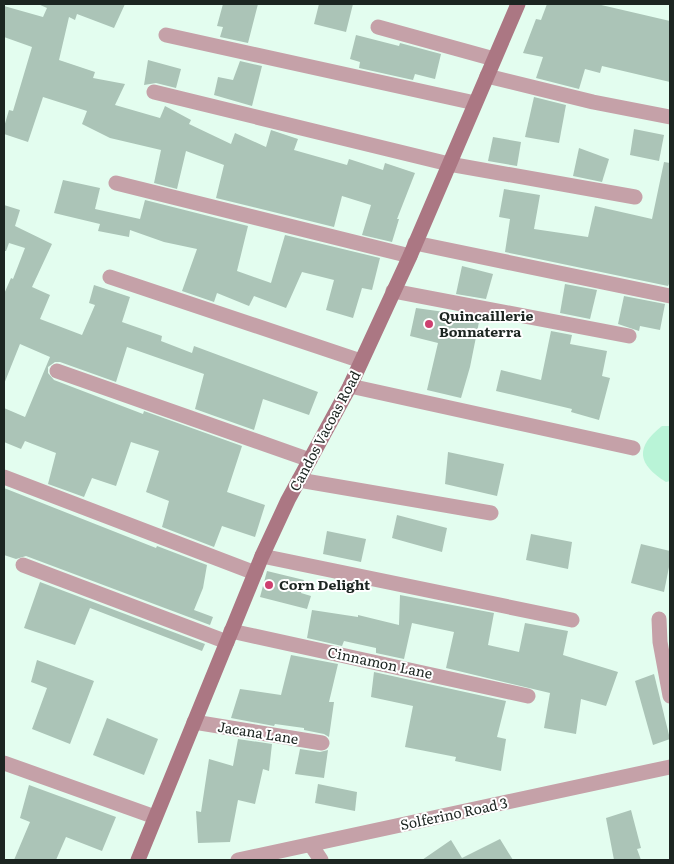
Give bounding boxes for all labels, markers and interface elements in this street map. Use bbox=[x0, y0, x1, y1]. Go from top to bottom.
place label: Quincaillerie Bonnaterra bbox=[439, 305, 534, 341]
marker: Quincaillerie Bonnaterra bbox=[423, 318, 435, 330]
street label: Candos Vacoas Road bbox=[284, 366, 365, 494]
place label: Corn Delight bbox=[279, 574, 371, 594]
marker: Corn Delight bbox=[263, 579, 275, 591]
street label: Cinnamon Lane bbox=[326, 641, 434, 683]
street label: Jacana Lane bbox=[216, 716, 300, 748]
street label: Solferino Road 3 bbox=[398, 792, 509, 834]

